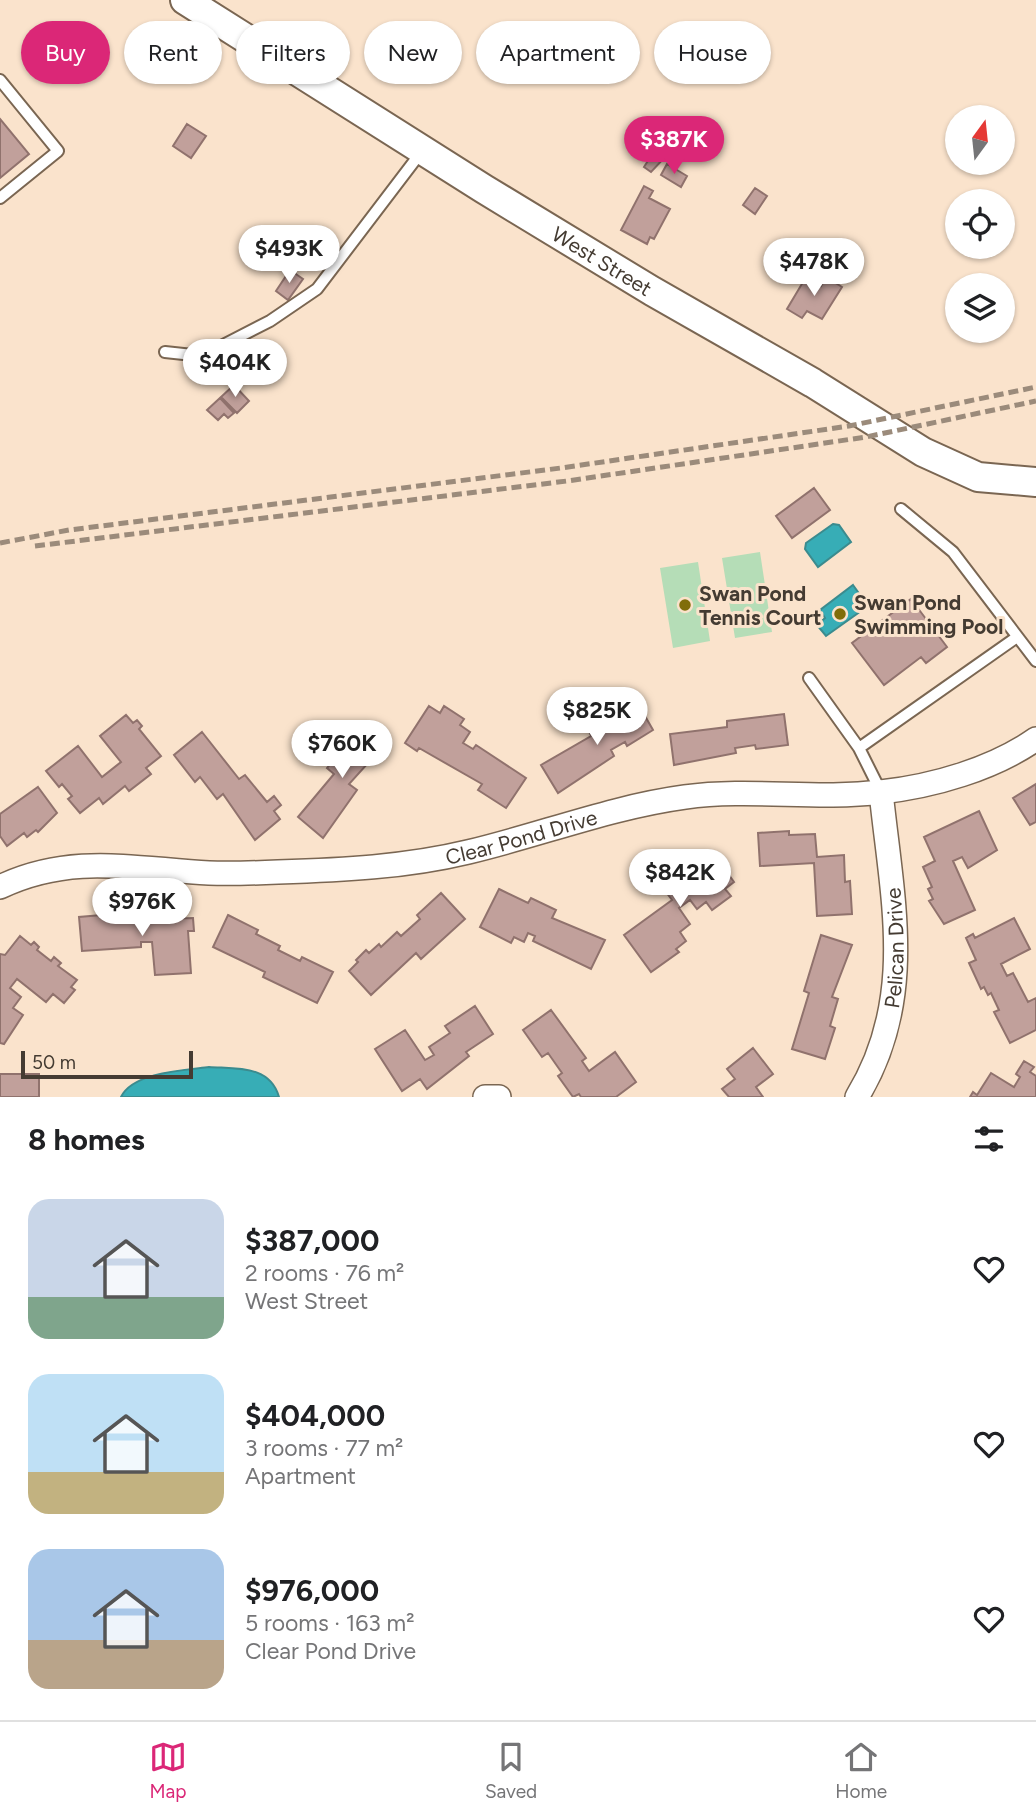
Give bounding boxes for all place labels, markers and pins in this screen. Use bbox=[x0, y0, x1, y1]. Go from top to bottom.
pin: $387K bbox=[625, 116, 723, 176]
pin: $493K bbox=[240, 226, 338, 285]
pin: $478K bbox=[765, 238, 863, 298]
pin: $404K bbox=[186, 340, 284, 399]
place label: Swan Pond Tennis Court bbox=[699, 581, 821, 630]
place label: Swan Pond Swimming Pool bbox=[854, 590, 1003, 639]
marker: Swan Pond Tennis Court bbox=[677, 597, 693, 613]
marker: Swan Pond Swimming Pool bbox=[832, 606, 848, 622]
pin: $825K bbox=[548, 688, 646, 747]
pin: $760K bbox=[293, 720, 391, 780]
pin: $842K bbox=[631, 850, 729, 909]
pin: $976K bbox=[93, 878, 191, 938]

